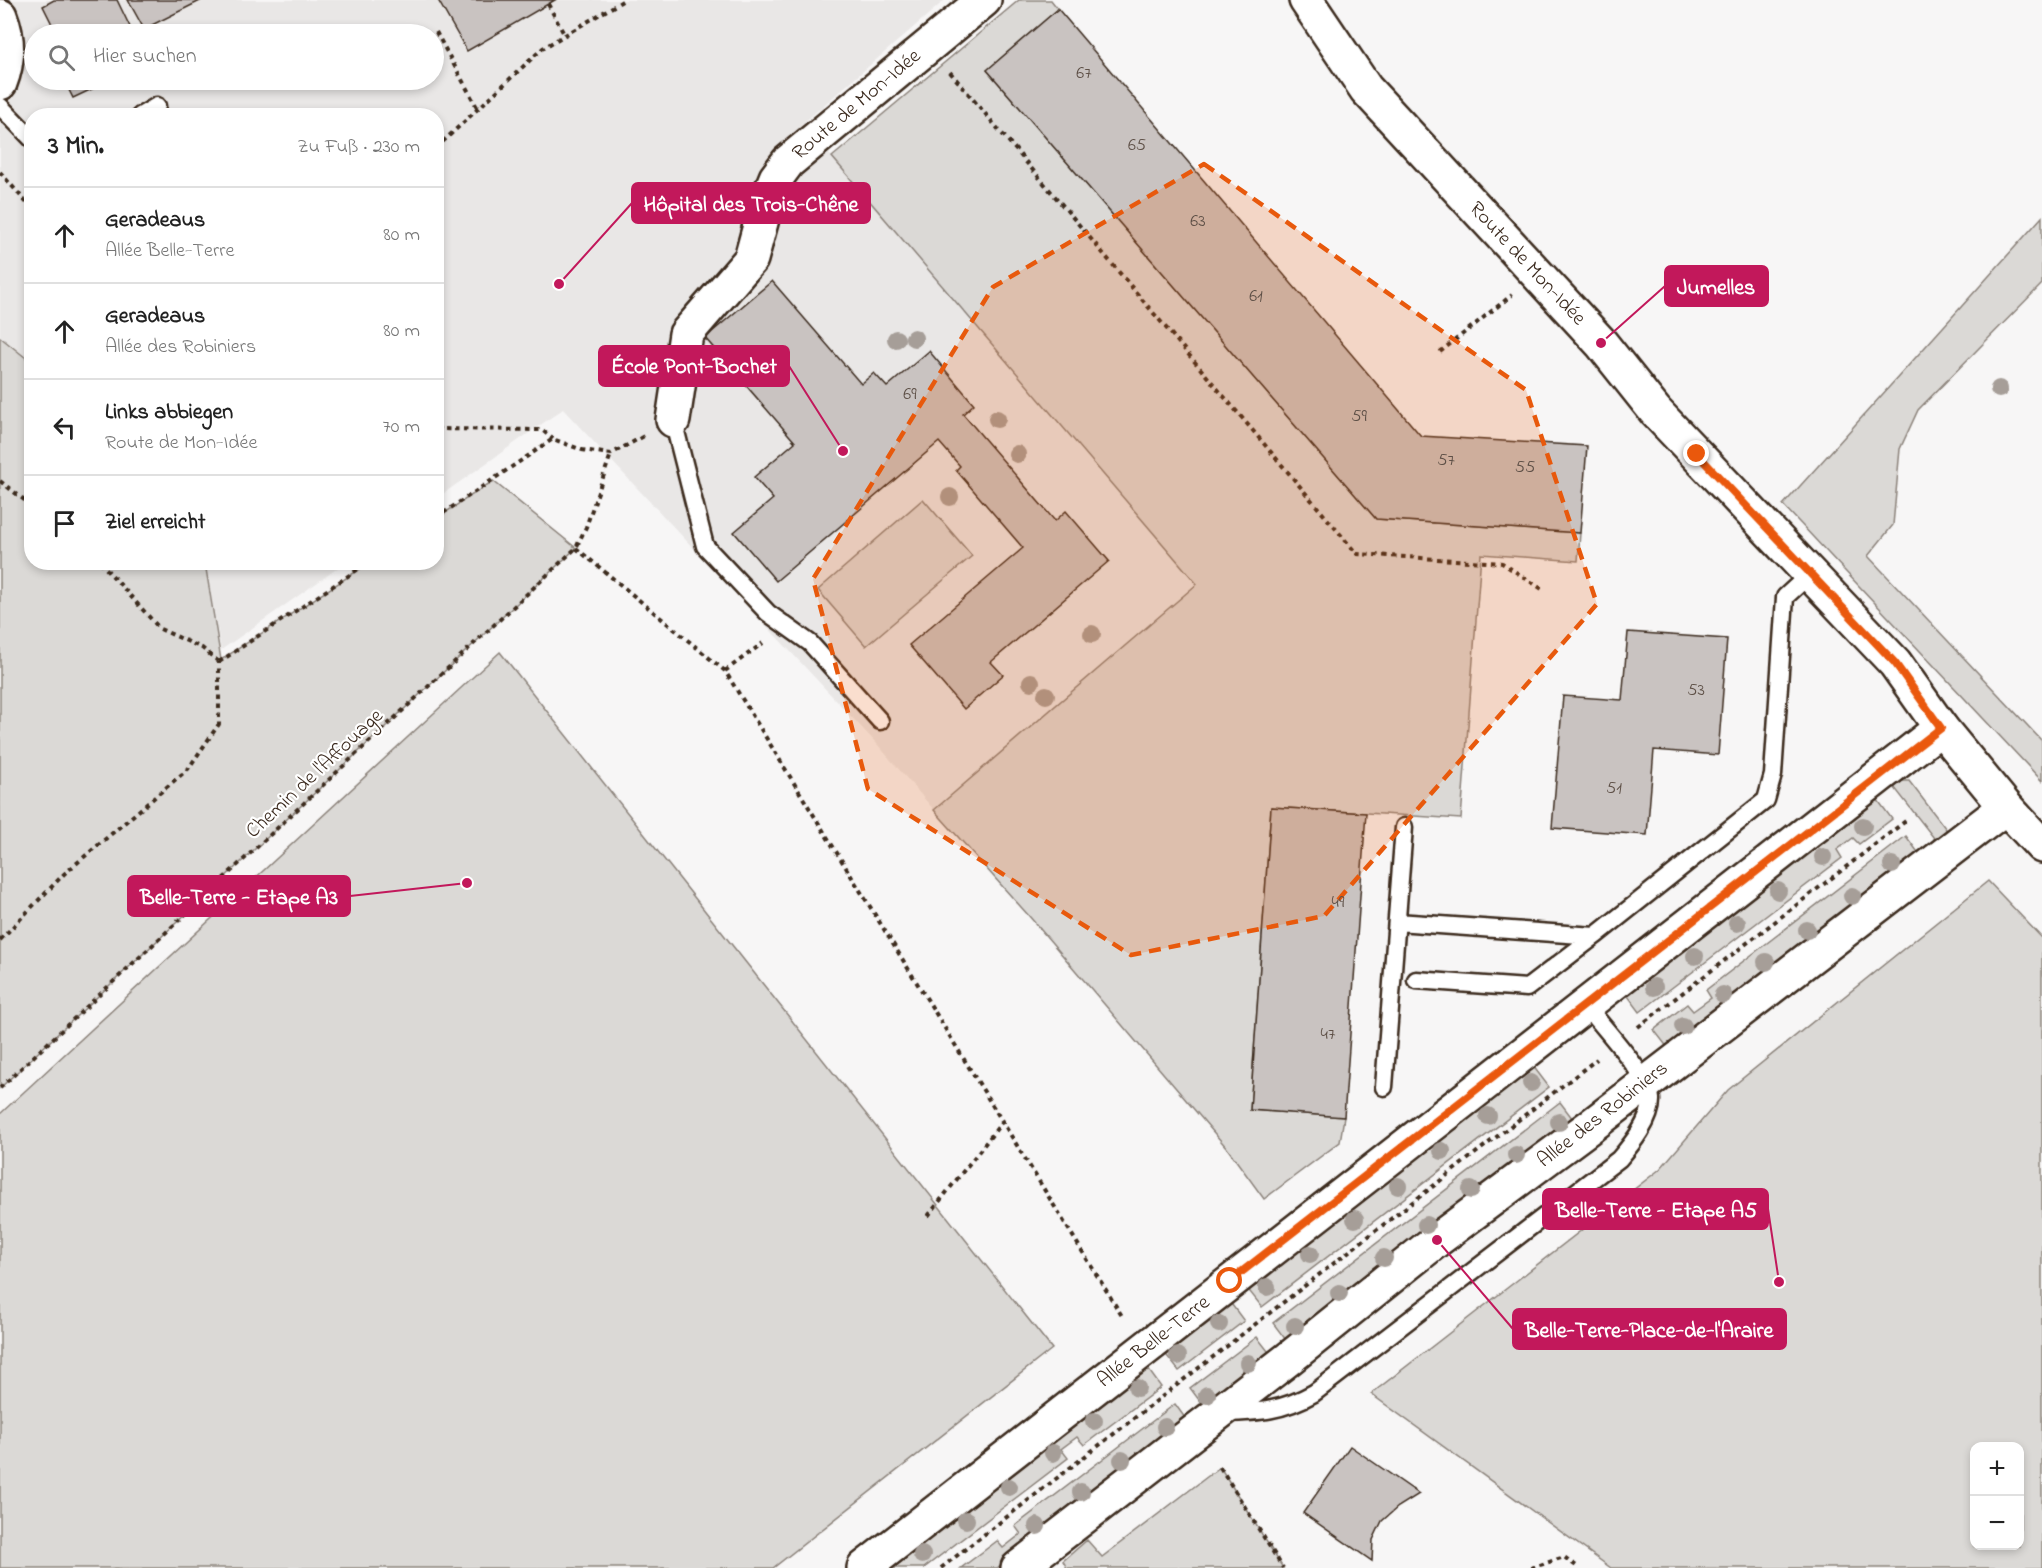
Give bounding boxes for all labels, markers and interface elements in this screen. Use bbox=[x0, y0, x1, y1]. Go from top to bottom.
search box bbox=[24, 24, 444, 90]
icon: search bbox=[45, 41, 78, 74]
text: Hier suchen bbox=[93, 41, 197, 73]
street label: Route de Mon-Idée bbox=[786, 42, 928, 168]
house number: 67 bbox=[1076, 61, 1092, 87]
text: 3 Min. bbox=[48, 128, 104, 166]
text: Zu Fuß · 230 m bbox=[297, 133, 420, 162]
house number: 65 bbox=[1128, 133, 1146, 159]
callout: Hôpital des Trois-Chêne bbox=[632, 183, 870, 223]
text: Hôpital des Trois-Chêne bbox=[644, 190, 860, 222]
street label: Route de Mon-Idée bbox=[1461, 195, 1593, 333]
text: Geradeaus bbox=[105, 205, 205, 237]
house number: 63 bbox=[1190, 209, 1206, 235]
icon: ahead bbox=[48, 219, 81, 252]
text: 80 m bbox=[383, 221, 420, 250]
text: Allée Belle-Terre bbox=[105, 237, 234, 266]
callout: Jumelles bbox=[1665, 266, 1768, 306]
text: Jumelles bbox=[1677, 273, 1755, 305]
house number: 61 bbox=[1249, 284, 1263, 310]
text: Geradeaus bbox=[105, 301, 205, 333]
icon: ahead bbox=[48, 315, 81, 348]
text: 80 m bbox=[383, 317, 420, 346]
text: Allée des Robiniers bbox=[105, 333, 256, 362]
callout: École Pont-Bochet bbox=[599, 346, 789, 386]
text: École Pont-Bochet bbox=[611, 352, 778, 384]
house number: 69 bbox=[903, 382, 917, 408]
text: Links abbiegen bbox=[105, 397, 233, 429]
house number: 59 bbox=[1351, 404, 1367, 430]
icon: left bbox=[48, 411, 81, 444]
text: 70 m bbox=[383, 413, 420, 442]
text: Route de Mon-Idée bbox=[105, 429, 257, 458]
route end bbox=[1683, 440, 1709, 466]
house number: 57 bbox=[1437, 448, 1455, 474]
house number: 55 bbox=[1515, 455, 1535, 481]
icon: arrive bbox=[48, 507, 81, 540]
text: Ziel erreicht bbox=[105, 507, 205, 539]
house number: 53 bbox=[1687, 678, 1705, 704]
street label: Chemin de l'Affouage bbox=[239, 702, 392, 847]
house number: 51 bbox=[1606, 776, 1622, 802]
callout: Belle-Terre - Etape A3 bbox=[128, 876, 350, 916]
text: Belle-Terre - Etape A3 bbox=[139, 883, 338, 915]
house number: 49 bbox=[1332, 890, 1345, 916]
house number: 47 bbox=[1321, 1022, 1336, 1048]
street label: Allée des Robiniers bbox=[1531, 1054, 1675, 1176]
callout: Belle-Terre - Etape A5 bbox=[1543, 1189, 1768, 1229]
text: Belle-Terre - Etape A5 bbox=[1554, 1196, 1757, 1228]
route start bbox=[1216, 1267, 1242, 1293]
street label: Allée Belle-Terre bbox=[1091, 1288, 1217, 1396]
callout: Belle-Terre-Place-de-l'Araire bbox=[1513, 1309, 1786, 1349]
text: Belle-Terre-Place-de-l'Araire bbox=[1524, 1316, 1774, 1348]
map controls bbox=[1970, 1442, 2024, 1550]
button: + bbox=[1970, 1442, 2024, 1496]
button: − bbox=[1970, 1496, 2024, 1550]

